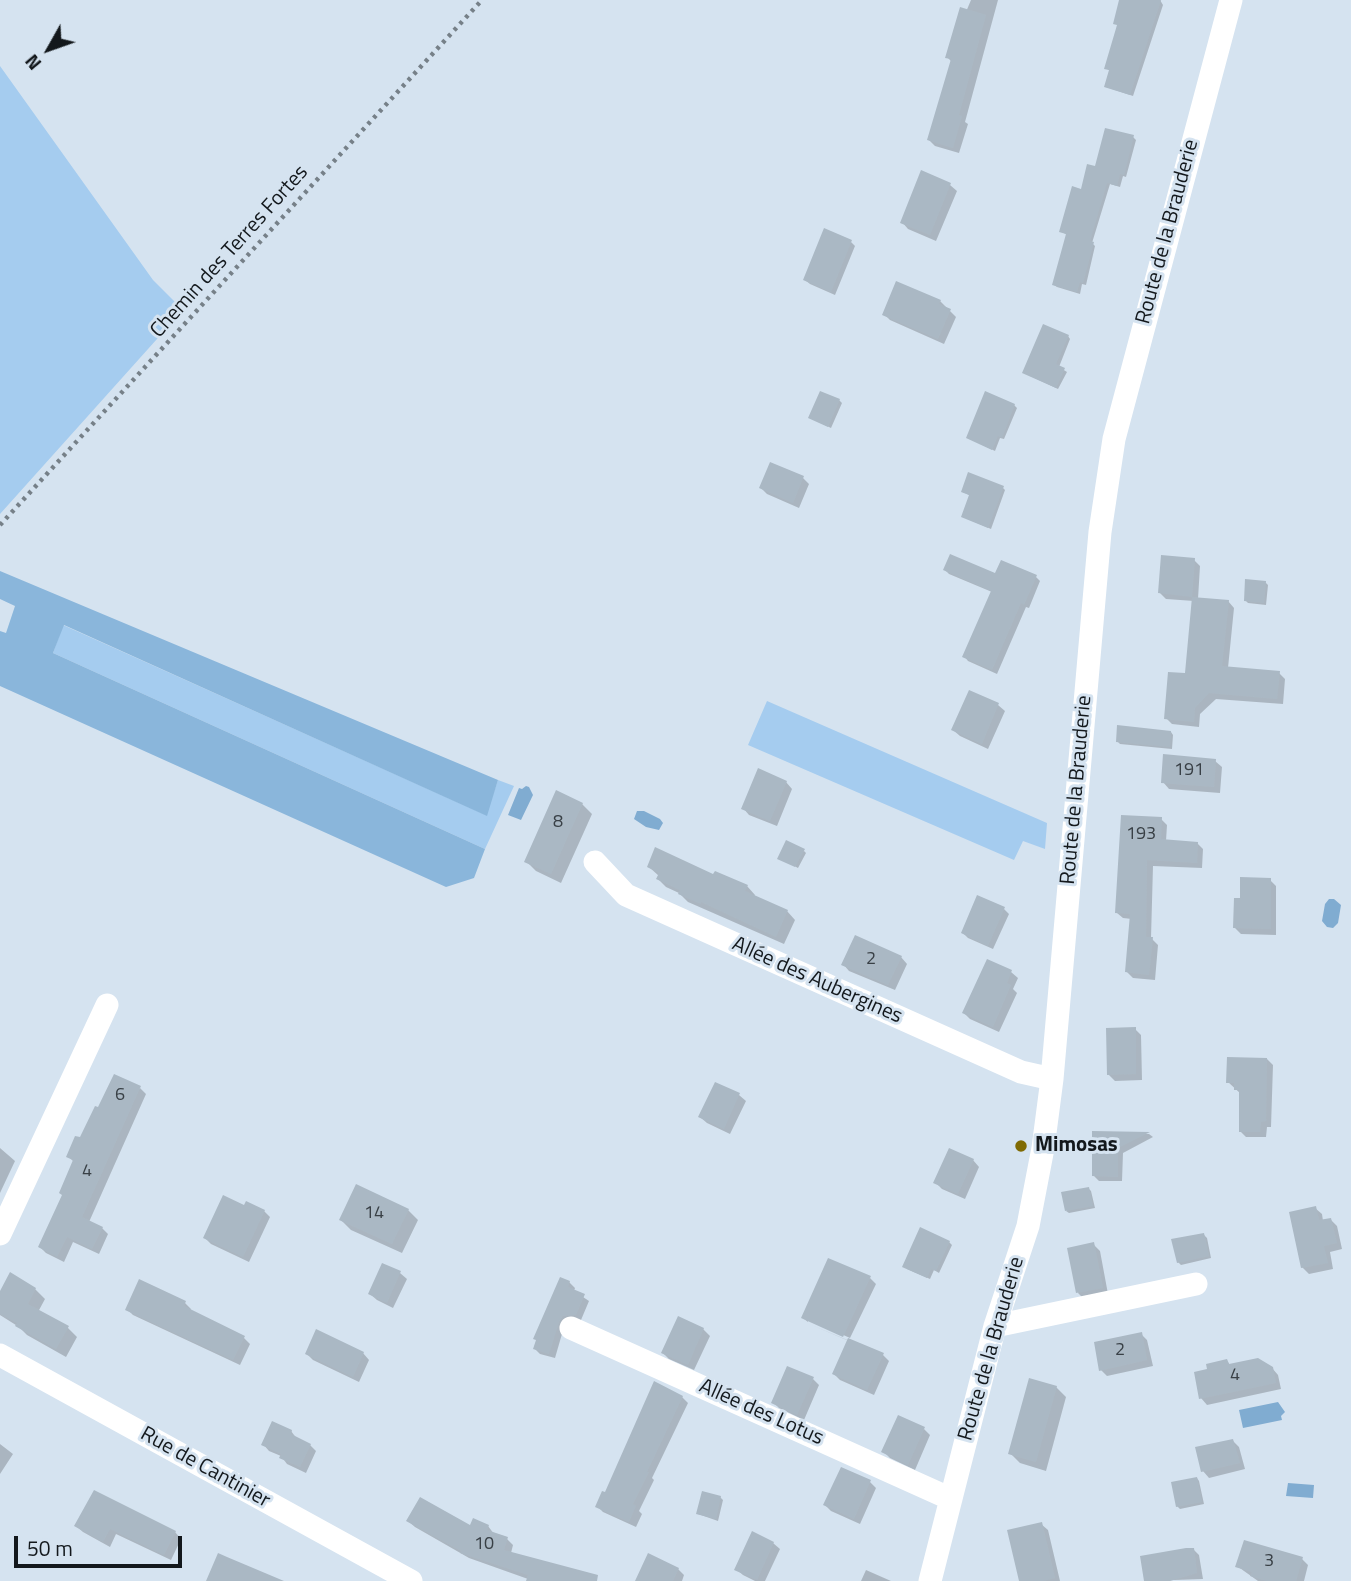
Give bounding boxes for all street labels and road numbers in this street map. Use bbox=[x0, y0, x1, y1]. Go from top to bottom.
street label: Route de la Brauderie bbox=[1131, 137, 1205, 327]
street label: Chemin des Terres Fortes bbox=[146, 161, 314, 343]
street label: Route de la Brauderie bbox=[1056, 694, 1098, 886]
street label: Allée des Aubergines bbox=[728, 932, 906, 1030]
street label: Route de la Brauderie bbox=[954, 1254, 1030, 1444]
street label: Allée des Lotus bbox=[695, 1374, 827, 1452]
street label: Rue de Cantinier bbox=[136, 1422, 274, 1514]

